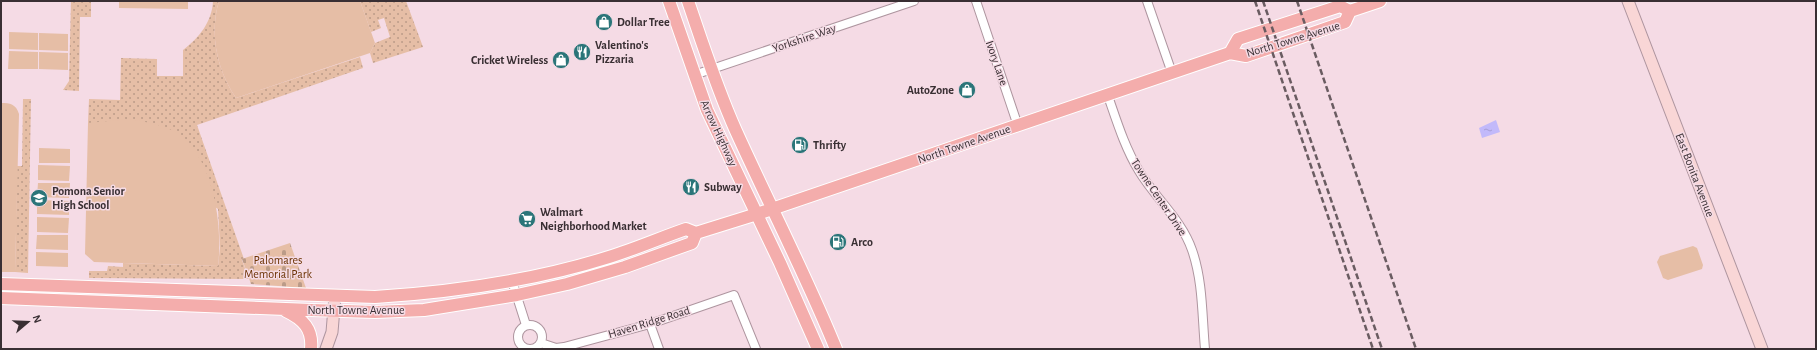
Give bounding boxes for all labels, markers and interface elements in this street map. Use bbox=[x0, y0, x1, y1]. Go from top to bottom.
shop icon: Dollar Tree bbox=[594, 12, 614, 32]
place label: Dollar Tree bbox=[617, 16, 670, 28]
street label: North Towne Avenue bbox=[1245, 19, 1341, 59]
street label: Yorkshire Way bbox=[771, 22, 838, 55]
place label: Valentino's Pizzaria bbox=[595, 39, 649, 65]
street label: Ivory Lane bbox=[983, 39, 1010, 87]
restaurant icon: Valentino's Pizzaria bbox=[572, 42, 592, 62]
shop icon: Cricket Wireless bbox=[551, 50, 571, 70]
place label: Cricket Wireless bbox=[471, 54, 548, 66]
shop icon: AutoZone bbox=[957, 80, 977, 100]
place label: AutoZone bbox=[907, 84, 954, 96]
street label: Arrow Highway bbox=[697, 98, 740, 168]
street label: North Towne Avenue bbox=[916, 122, 1012, 166]
street label: East Bonita Avenue bbox=[1673, 131, 1717, 219]
fuel station icon: Thrifty bbox=[790, 135, 810, 155]
place label: Thrifty bbox=[813, 139, 847, 152]
street label: Towne Center Drive bbox=[1129, 156, 1189, 238]
restaurant icon: Subway bbox=[681, 177, 701, 197]
place label: Subway bbox=[704, 181, 742, 194]
place label: Pomona Senior High School bbox=[52, 185, 125, 211]
school or university icon: Pomona Senior High School bbox=[29, 188, 49, 208]
place label: Walmart Neighborhood Market bbox=[540, 206, 647, 232]
supermarket icon: Walmart Neighborhood Market bbox=[517, 209, 537, 229]
fuel station icon: Arco bbox=[828, 232, 848, 252]
place label: Arco bbox=[851, 236, 873, 248]
park label: Palomares Memorial Park bbox=[244, 254, 313, 280]
north arrow bbox=[8, 302, 48, 342]
street label: North Towne Avenue bbox=[307, 304, 405, 316]
street label: Haven Ridge Road bbox=[607, 304, 691, 340]
text: N bbox=[31, 313, 43, 324]

